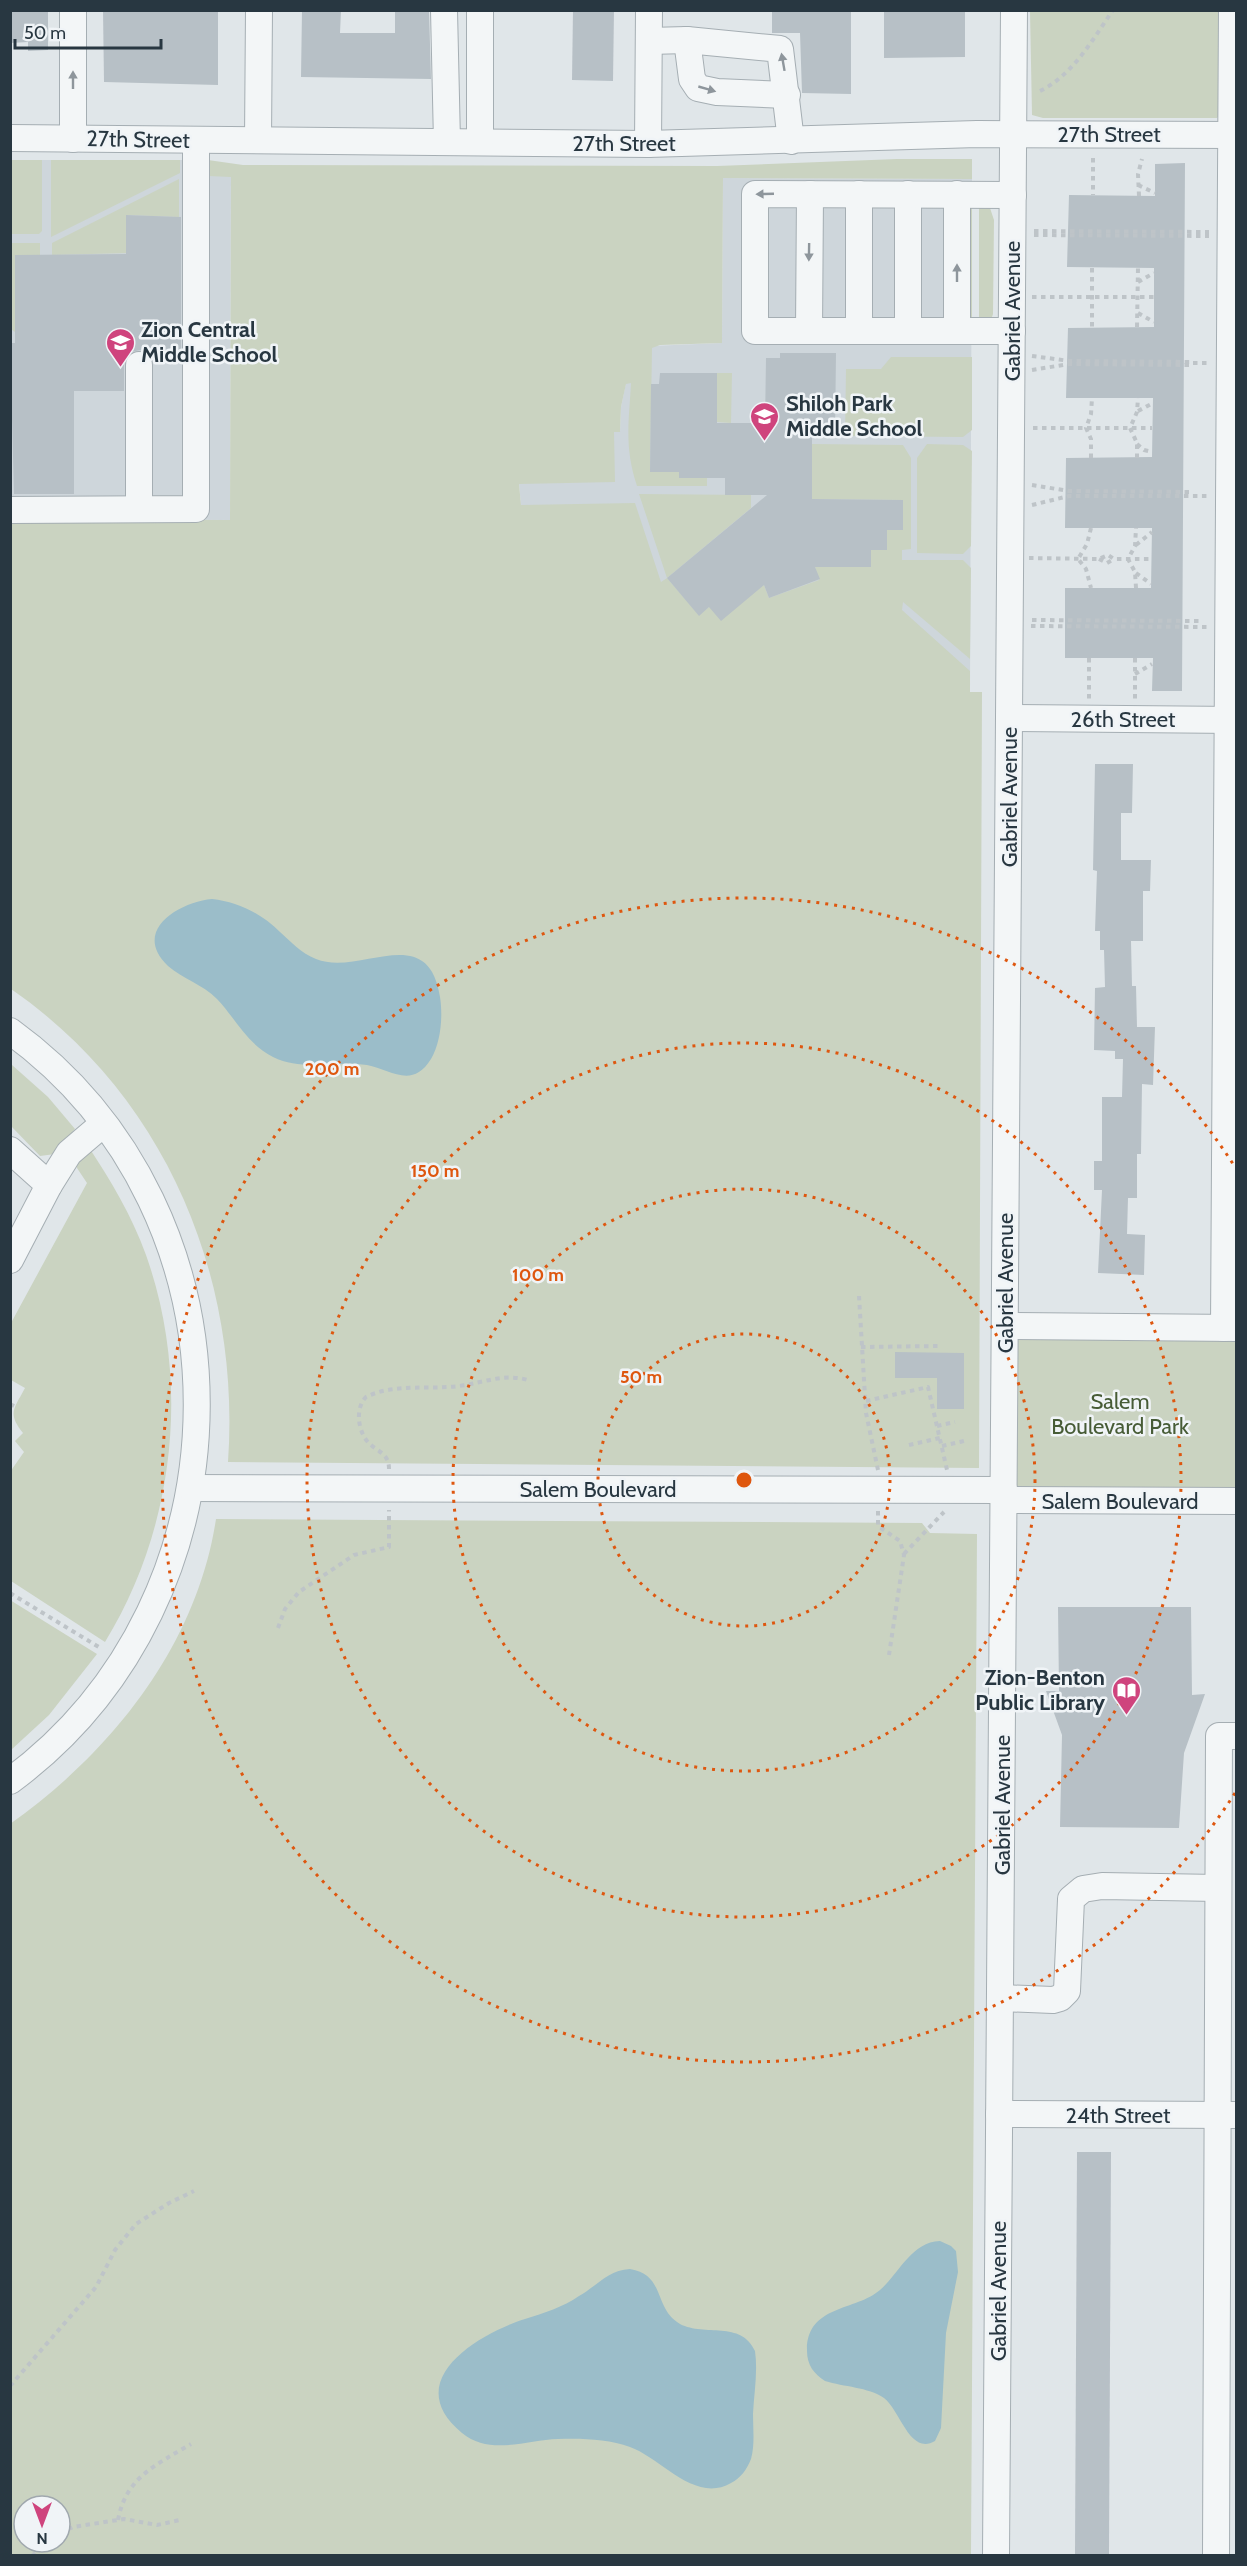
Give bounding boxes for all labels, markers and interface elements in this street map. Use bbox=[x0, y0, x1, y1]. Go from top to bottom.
scale bar bbox=[15, 12, 160, 50]
text: 50 m bbox=[24, 22, 66, 44]
one-way arrow bbox=[778, 52, 787, 71]
one-way arrow bbox=[68, 71, 78, 90]
one-way arrow bbox=[698, 85, 716, 94]
street label: 27th Street bbox=[1057, 121, 1161, 148]
street label: 27th Street bbox=[86, 125, 191, 154]
street label: 27th Street bbox=[572, 130, 676, 157]
one-way arrow bbox=[756, 190, 775, 199]
street label: Gabriel Avenue bbox=[999, 241, 1026, 381]
one-way arrow bbox=[804, 243, 814, 262]
one-way arrow bbox=[952, 263, 962, 282]
place label: Zion Central Middle School bbox=[141, 316, 277, 368]
school or university icon: Zion Central Middle School bbox=[104, 326, 136, 368]
place label: Shiloh Park Middle School bbox=[786, 390, 922, 442]
school or university icon: Shiloh Park Middle School bbox=[749, 400, 781, 442]
street label: 26th Street bbox=[1071, 706, 1176, 733]
street label: Gabriel Avenue bbox=[996, 727, 1023, 867]
text: 200 m bbox=[305, 1058, 359, 1080]
text: 150 m bbox=[411, 1160, 459, 1182]
street label: Gabriel Avenue bbox=[992, 1213, 1019, 1353]
text: 100 m bbox=[512, 1264, 564, 1286]
text: 50 m bbox=[620, 1366, 662, 1388]
park label: Salem Boulevard Park bbox=[1051, 1388, 1189, 1440]
centre of rings bbox=[734, 1470, 754, 1490]
street label: Salem Boulevard bbox=[519, 1476, 677, 1503]
street label: Salem Boulevard bbox=[1041, 1488, 1199, 1515]
place label: Zion-Benton Public Library bbox=[975, 1664, 1105, 1716]
library icon: Zion-Benton Public Library bbox=[1110, 1674, 1142, 1716]
street label: Gabriel Avenue bbox=[989, 1735, 1016, 1875]
street label: 24th Street bbox=[1065, 2102, 1171, 2129]
street label: Gabriel Avenue bbox=[985, 2221, 1012, 2361]
north arrow bbox=[12, 2494, 72, 2554]
text: N bbox=[36, 2529, 48, 2548]

